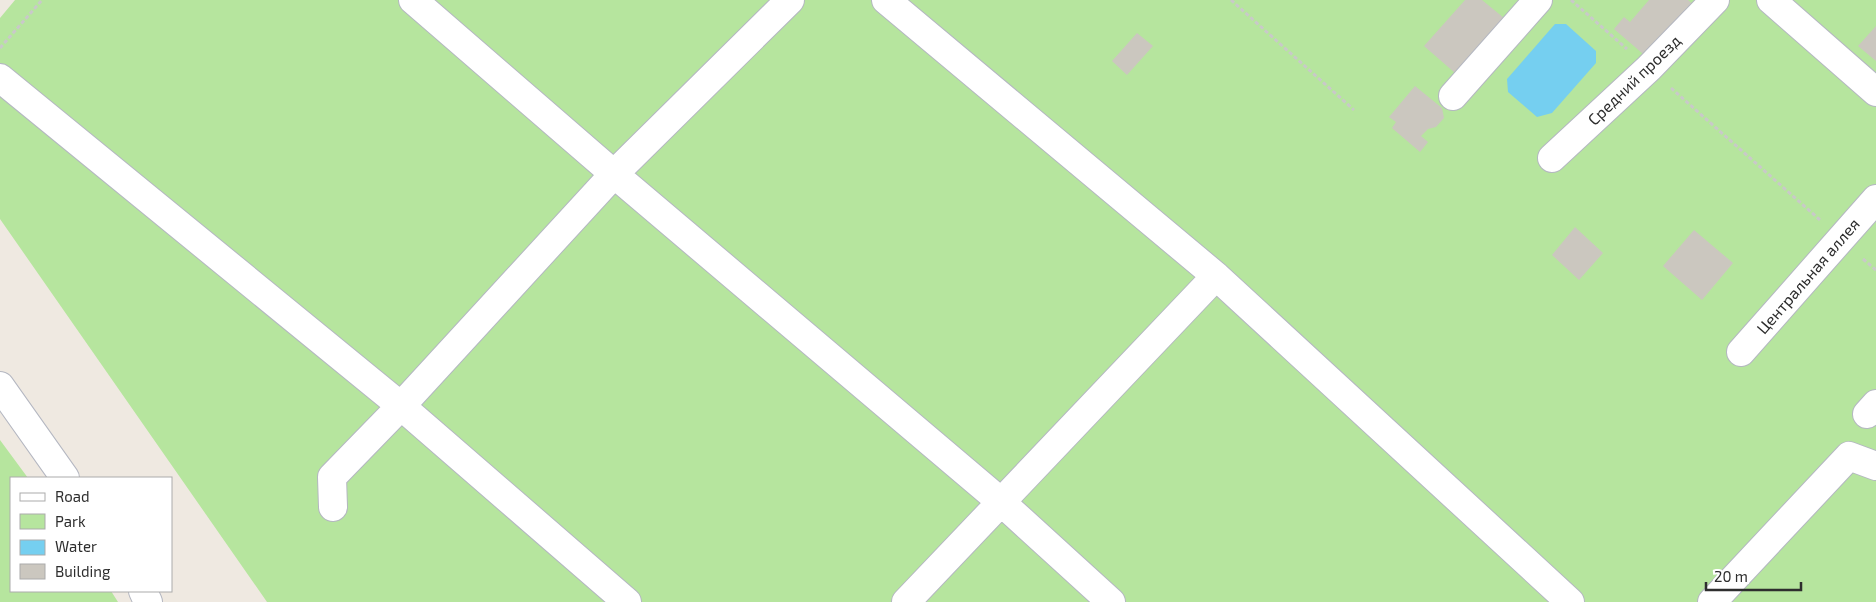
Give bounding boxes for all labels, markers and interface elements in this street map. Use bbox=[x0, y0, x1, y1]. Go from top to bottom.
street label: Средний проезд bbox=[1583, 31, 1684, 129]
street label: Центральная аллея bbox=[1752, 214, 1863, 337]
legend bbox=[10, 477, 172, 592]
text: Road bbox=[55, 487, 90, 505]
text: Park bbox=[55, 512, 86, 530]
text: Water bbox=[55, 537, 97, 555]
scale bar bbox=[1706, 560, 1801, 592]
text: Building bbox=[55, 562, 111, 580]
text: 20 m bbox=[1714, 567, 1748, 585]

